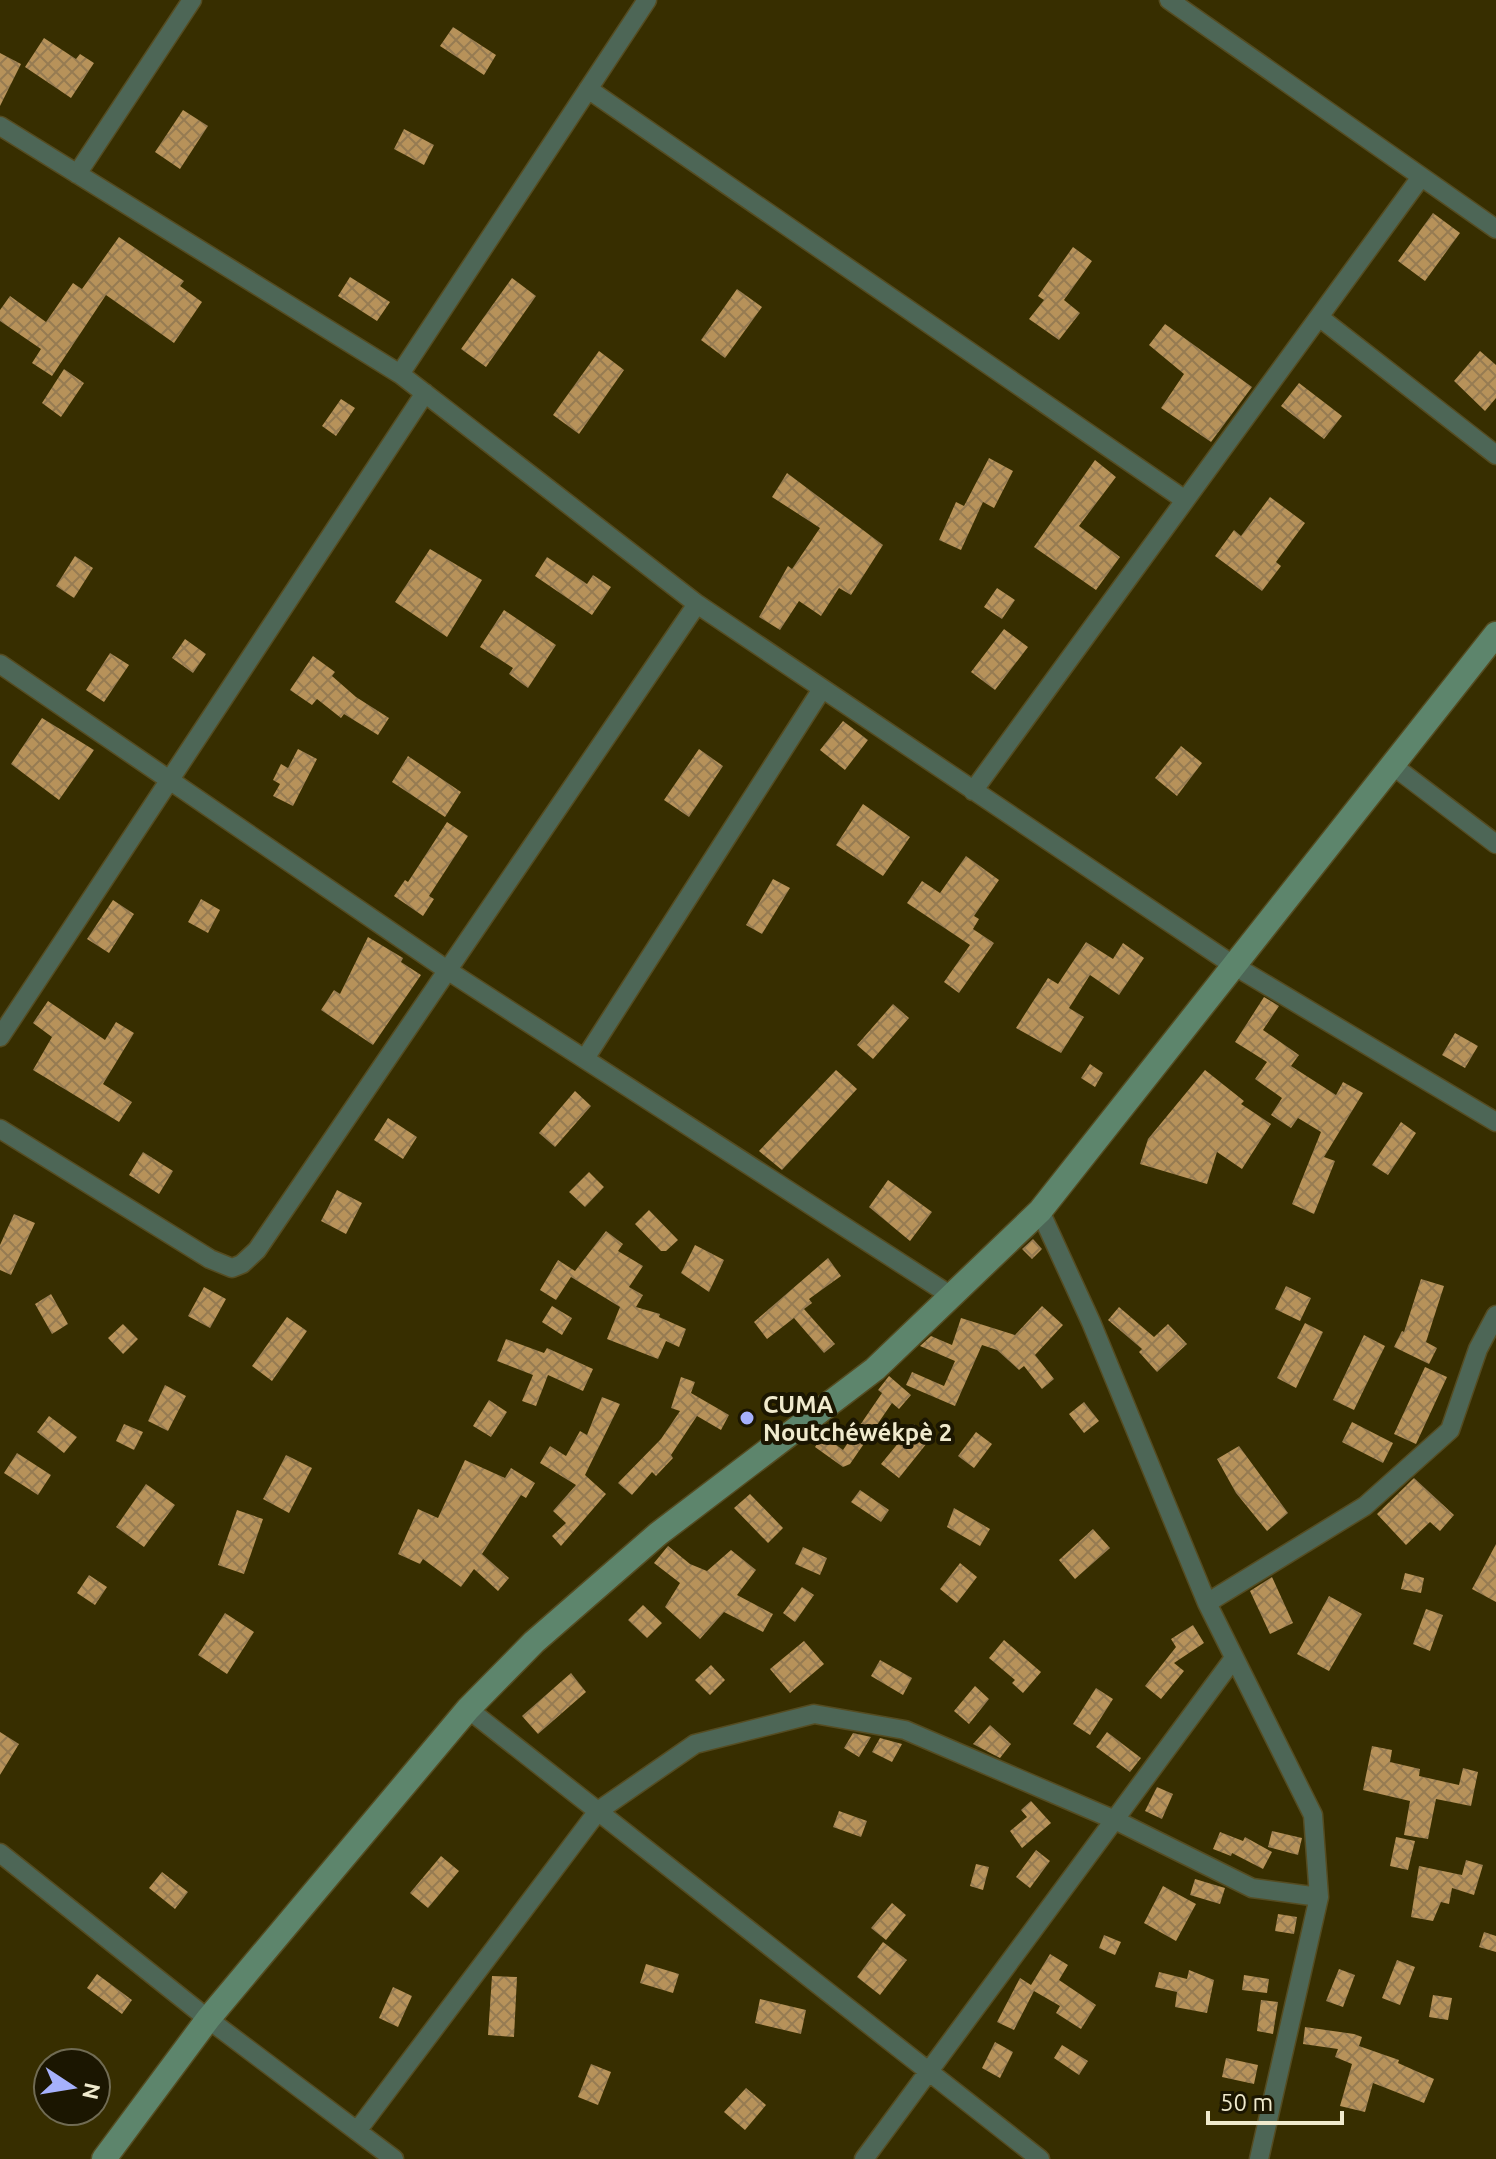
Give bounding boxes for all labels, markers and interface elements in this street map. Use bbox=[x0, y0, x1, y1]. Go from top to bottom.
place label: CUMA Noutchéwékpè 2 bbox=[763, 1391, 952, 1446]
marker: CUMA Noutchéwékpè 2 bbox=[738, 1409, 756, 1427]
north arrow bbox=[32, 2047, 112, 2127]
scale bar bbox=[1208, 2075, 1342, 2125]
text: N bbox=[78, 2081, 106, 2102]
text: 50 m bbox=[1220, 2089, 1273, 2116]

